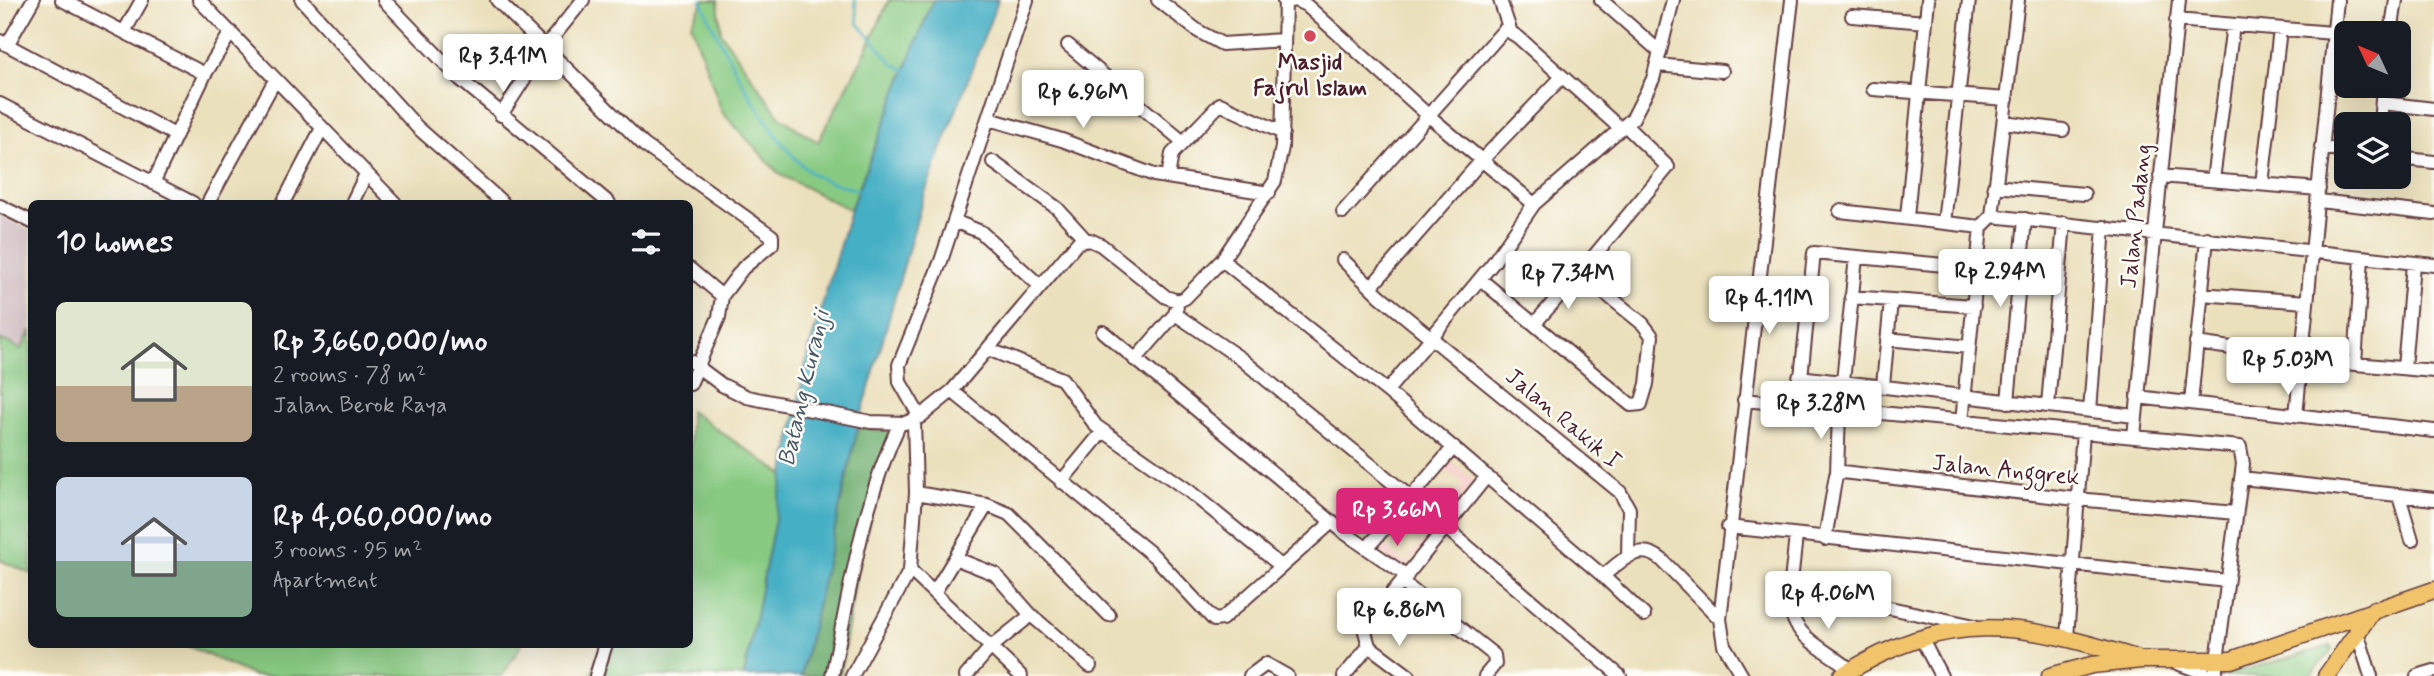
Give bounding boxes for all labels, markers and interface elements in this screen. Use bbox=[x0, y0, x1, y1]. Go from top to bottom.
north arrow bbox=[2334, 21, 2412, 98]
map controls bbox=[2334, 21, 2411, 189]
marker: Masjid Fajrul Islam bbox=[1302, 28, 1318, 44]
pin: Rp 3.41M bbox=[431, 34, 575, 94]
text: Rp 3.41M bbox=[459, 42, 547, 72]
place label: Masjid Fajrul Islam bbox=[1253, 48, 1367, 104]
pin: Rp 6.96M bbox=[1011, 71, 1155, 130]
text: Rp 6.96M bbox=[1038, 78, 1128, 108]
button: layers bbox=[2334, 112, 2411, 189]
street label: Jalan Padang bbox=[2114, 142, 2159, 290]
text: 10 homes bbox=[56, 223, 173, 262]
icon: filters bbox=[627, 223, 665, 261]
pin: Rp 2.94M bbox=[1928, 250, 2072, 309]
pin: Rp 7.34M bbox=[1496, 252, 1640, 311]
text: Rp 2.94M bbox=[1954, 257, 2046, 287]
text: Rp 7.34M bbox=[1522, 259, 1614, 289]
pin: Rp 4.11M bbox=[1697, 276, 1841, 336]
text: Rp 4.11M bbox=[1725, 284, 1813, 314]
water label: Batang Kuranji bbox=[771, 304, 838, 469]
text: Rp 3,660,000/mo bbox=[273, 322, 487, 361]
icon: home bbox=[112, 330, 196, 414]
pin: Rp 5.03M bbox=[2216, 338, 2360, 397]
text: Rp 5.03M bbox=[2242, 345, 2334, 375]
text: 2 rooms · 78 m² bbox=[273, 361, 426, 391]
street label: Jalan Rakik I bbox=[1499, 362, 1627, 477]
pin: Rp 3.28M bbox=[1749, 382, 1893, 441]
text: Rp 3.28M bbox=[1777, 389, 1865, 419]
text: Jalan Berok Raya bbox=[273, 391, 447, 421]
street label: Jalan Anggrek bbox=[1930, 448, 2081, 496]
pin: Rp 3.66M bbox=[1325, 489, 1469, 548]
text: Rp 3.66M bbox=[1352, 496, 1442, 526]
text: Rp 4,060,000/mo bbox=[273, 497, 492, 536]
icon: home bbox=[112, 505, 196, 589]
text: 3 rooms · 95 m² bbox=[273, 536, 422, 566]
text: Apartment bbox=[273, 566, 378, 596]
pin: Rp 4.06M bbox=[1756, 572, 1900, 631]
text: Rp 4.06M bbox=[1781, 579, 1875, 609]
pin: Rp 6.86M bbox=[1327, 588, 1471, 648]
text: Rp 6.86M bbox=[1353, 596, 1445, 626]

